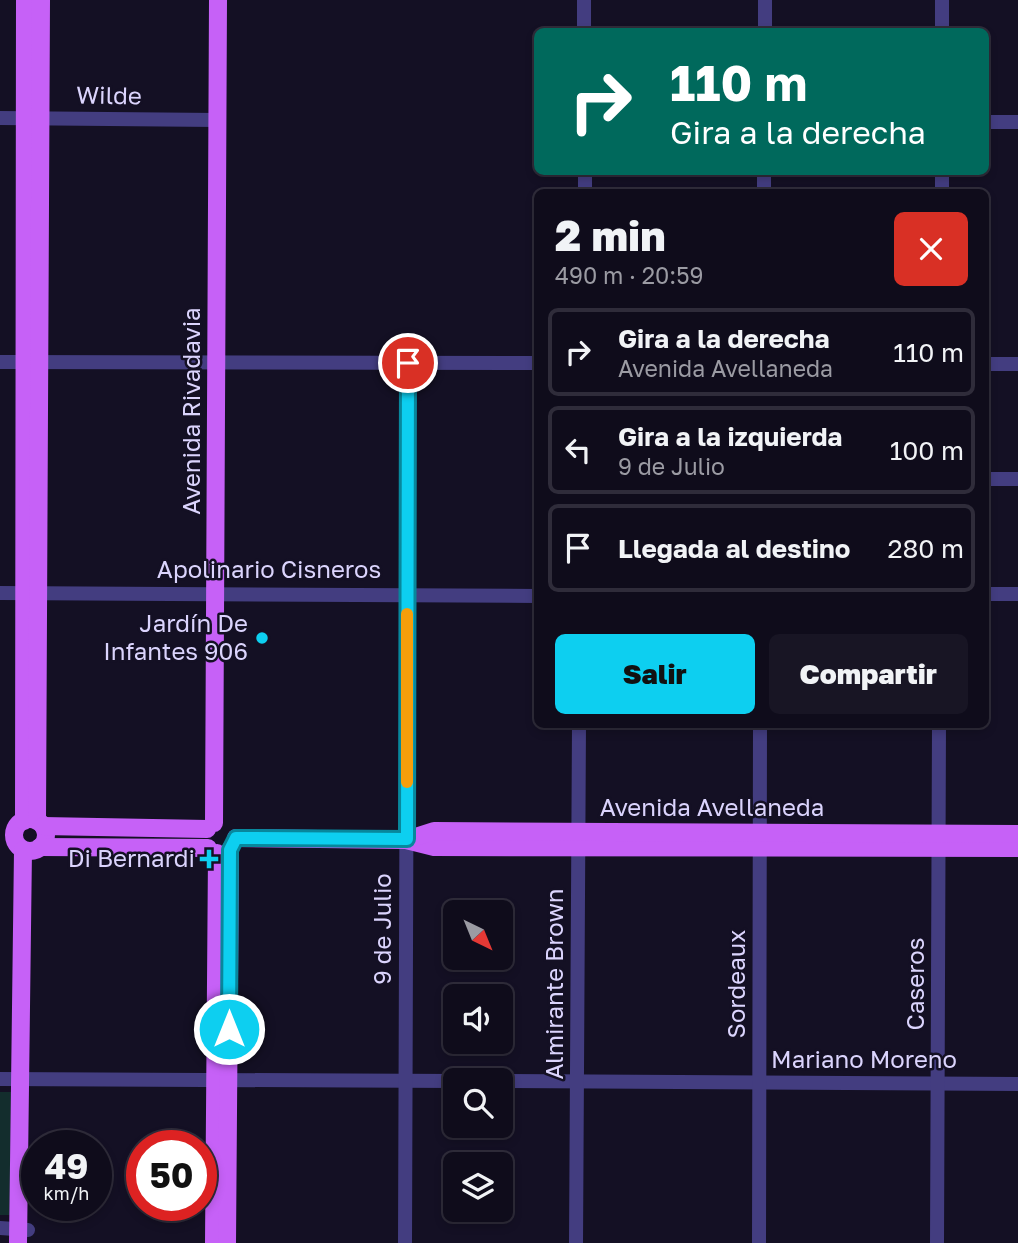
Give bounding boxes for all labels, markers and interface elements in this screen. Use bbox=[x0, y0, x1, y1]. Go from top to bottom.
text: 110 m bbox=[670, 53, 807, 112]
icon: right bbox=[555, 56, 646, 147]
street label: Wilde bbox=[76, 79, 142, 110]
text: Gira a la derecha bbox=[670, 113, 926, 151]
text: 2 min bbox=[555, 210, 666, 260]
button: close bbox=[894, 212, 968, 286]
text: 490 m · 20:59 bbox=[555, 261, 703, 289]
street label: Avenida Rivadavia bbox=[176, 307, 205, 515]
text: Gira a la derecha bbox=[618, 323, 830, 354]
pin bbox=[378, 333, 438, 393]
icon: right bbox=[559, 333, 597, 371]
text: 110 m bbox=[893, 337, 964, 368]
icon: arrive bbox=[389, 344, 427, 382]
text: Avenida Avellaneda bbox=[618, 354, 833, 382]
text: Gira a la izquierda bbox=[618, 421, 842, 452]
icon: left bbox=[559, 431, 597, 469]
text: 100 m bbox=[890, 435, 964, 466]
text: 9 de Julio bbox=[618, 452, 725, 480]
icon: arrive bbox=[559, 529, 597, 567]
text: Llegada al destino bbox=[618, 533, 850, 564]
text: 280 m bbox=[887, 533, 964, 564]
street label: Apolinario Cisneros bbox=[157, 554, 381, 583]
place label: Jardín De Infantes 906 bbox=[103, 608, 248, 665]
marker: Jardín De Infantes 906 bbox=[254, 630, 270, 646]
button: Salir bbox=[555, 634, 755, 714]
button: Compartir bbox=[769, 634, 968, 714]
street label: Avenida Avellaneda bbox=[600, 792, 824, 821]
place label: Di Bernardi bbox=[68, 843, 195, 872]
marker: Di Bernardi bbox=[201, 851, 217, 867]
street label: 9 de Julio bbox=[367, 873, 396, 985]
street label: Almirante Brown bbox=[539, 888, 568, 1080]
north arrow bbox=[443, 900, 513, 970]
map controls bbox=[443, 900, 513, 1222]
street label: Sordeaux bbox=[721, 930, 750, 1038]
street label: Caseros bbox=[900, 938, 929, 1030]
button: sound bbox=[443, 984, 513, 1054]
position arrow bbox=[192, 992, 266, 1066]
street label: Mariano Moreno bbox=[771, 1044, 957, 1073]
button: search bbox=[443, 1068, 513, 1138]
speed limit sign: 50 bbox=[126, 1130, 217, 1221]
text: 49 bbox=[44, 1145, 89, 1187]
button: layers bbox=[443, 1152, 513, 1222]
text: km/h bbox=[44, 1182, 89, 1204]

